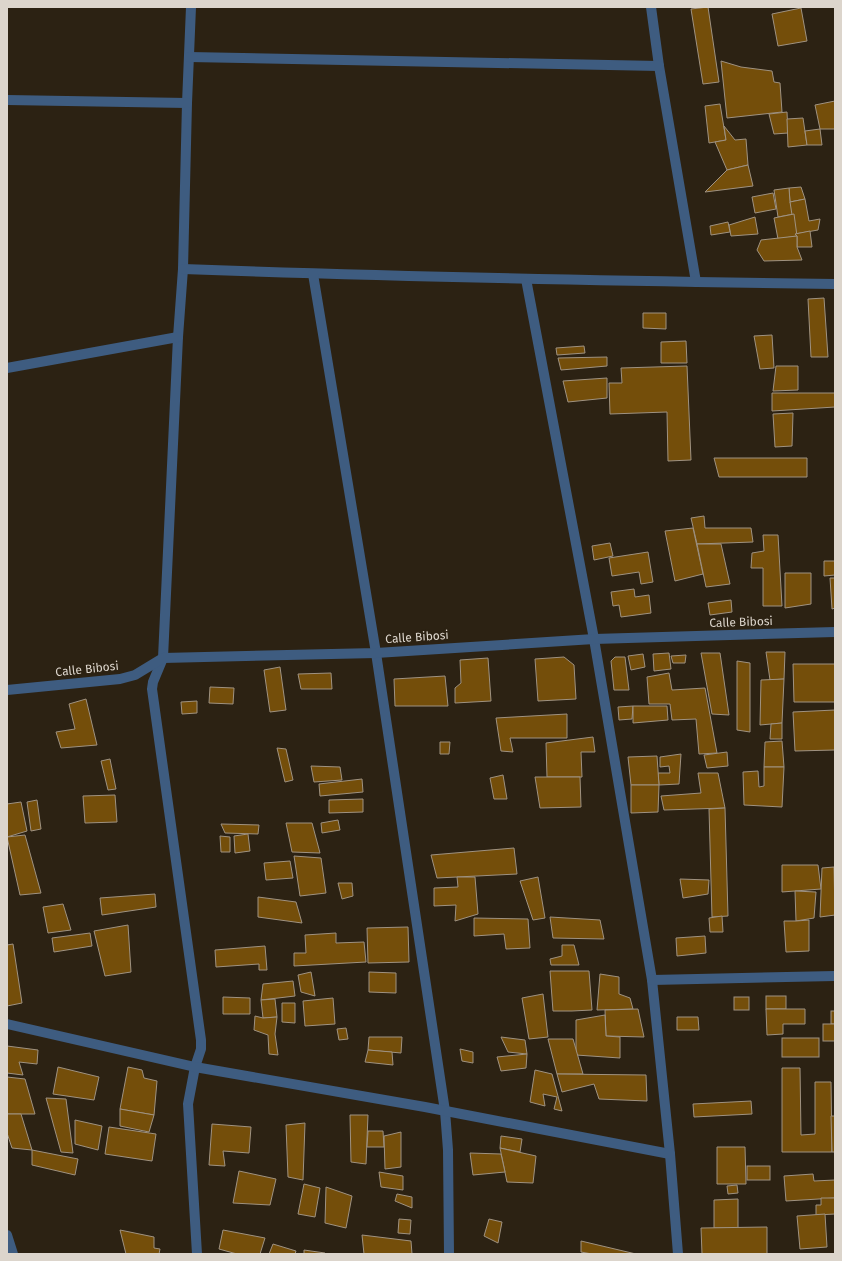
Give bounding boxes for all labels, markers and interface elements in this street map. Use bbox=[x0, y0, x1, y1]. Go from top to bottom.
street label: Calle Bibosi bbox=[709, 614, 773, 630]
street label: Calle Bibosi bbox=[385, 628, 449, 646]
street label: Calle Bibosi bbox=[55, 659, 119, 679]

